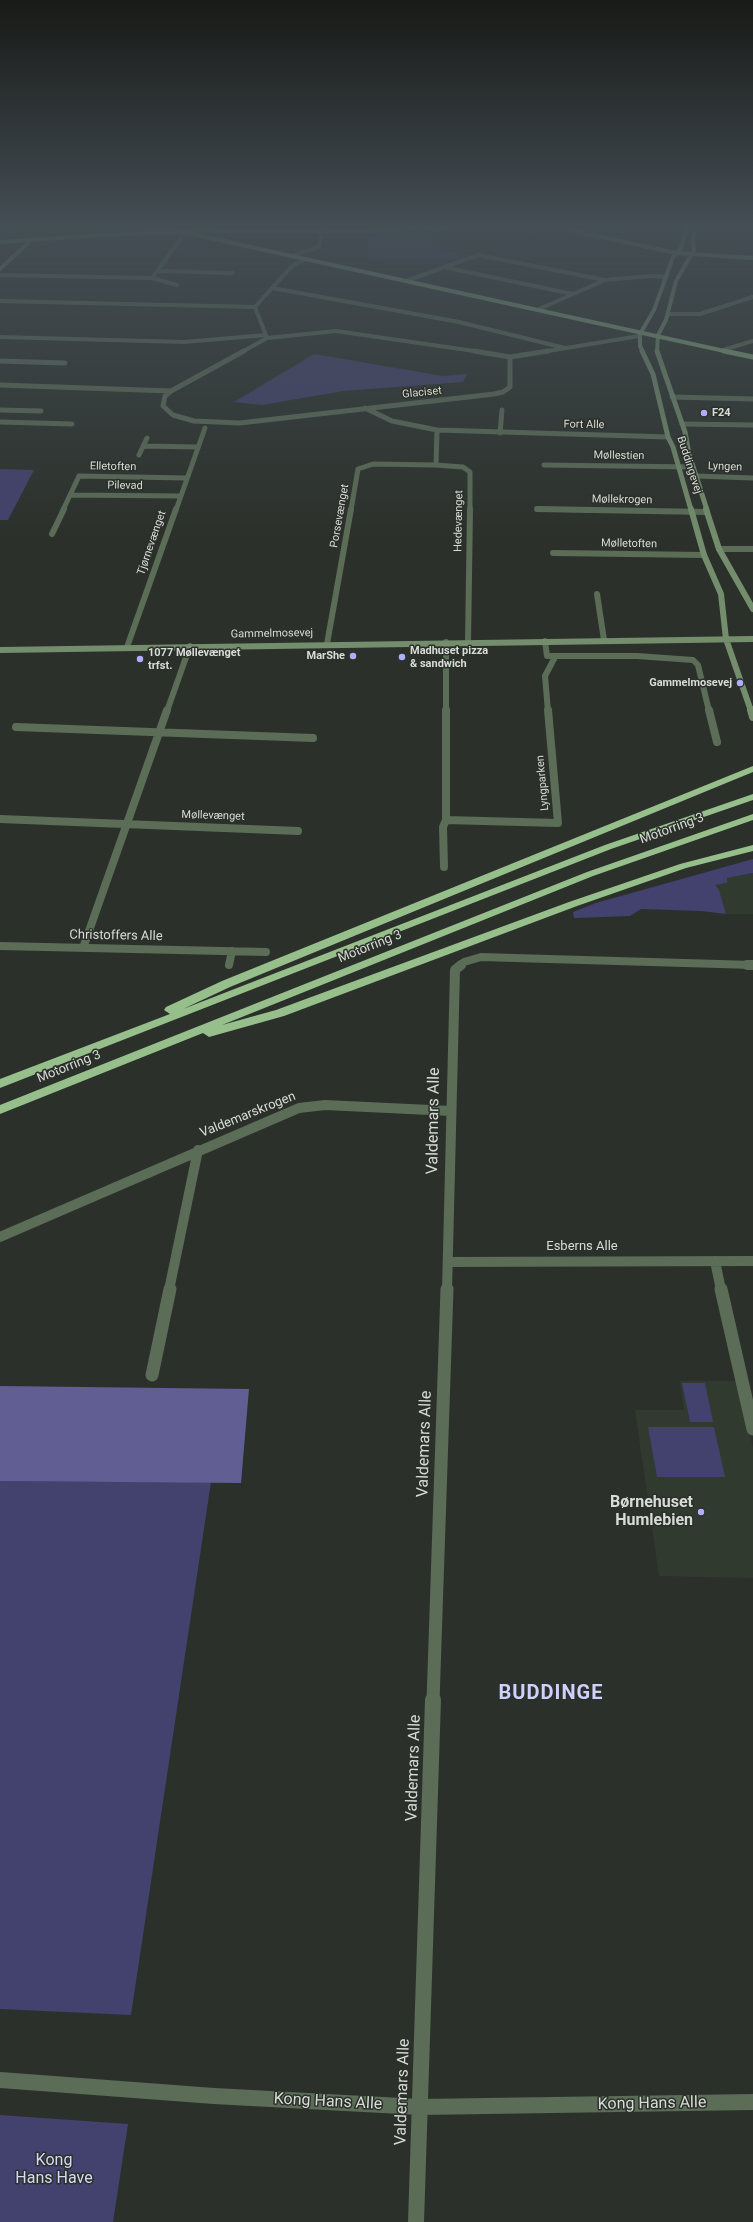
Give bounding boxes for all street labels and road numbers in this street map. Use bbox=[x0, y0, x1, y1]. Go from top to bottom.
street label: Glaciset bbox=[402, 384, 442, 402]
street label: Fort Alle bbox=[563, 418, 605, 432]
street label: Buddingevej bbox=[673, 435, 705, 495]
street label: Møllestien bbox=[593, 449, 645, 463]
street label: Elletoften bbox=[90, 460, 136, 474]
street label: Lyngen bbox=[707, 460, 743, 474]
street label: Pilevad bbox=[107, 479, 143, 493]
street label: Porsevænget bbox=[328, 483, 352, 549]
street label: Hedevænget bbox=[452, 490, 466, 552]
street label: Møllekrogen bbox=[592, 493, 652, 507]
street label: Tjørnevænget bbox=[135, 509, 169, 577]
street label: Mølletoften bbox=[601, 537, 657, 551]
street label: Gammelmosevej bbox=[231, 627, 313, 641]
street label: Lyngparken bbox=[534, 755, 552, 811]
street label: Møllevænget bbox=[181, 808, 245, 824]
street label: Motorring 3 bbox=[638, 810, 706, 848]
street label: Christoffers Alle bbox=[69, 927, 163, 945]
street label: Motorring 3 bbox=[336, 927, 404, 967]
street label: Motorring 3 bbox=[35, 1047, 103, 1087]
street label: Valdemars Alle bbox=[423, 1067, 445, 1175]
street label: Valdemarskrogen bbox=[198, 1089, 298, 1141]
street label: Esberns Alle bbox=[546, 1239, 618, 1255]
street label: Valdemars Alle bbox=[414, 1390, 436, 1498]
street label: Valdemars Alle bbox=[403, 1714, 425, 1822]
street label: Valdemars Alle bbox=[392, 2038, 414, 2146]
street label: Kong Hans Alle bbox=[273, 2090, 383, 2114]
street label: Kong Hans Alle bbox=[598, 2093, 706, 2115]

